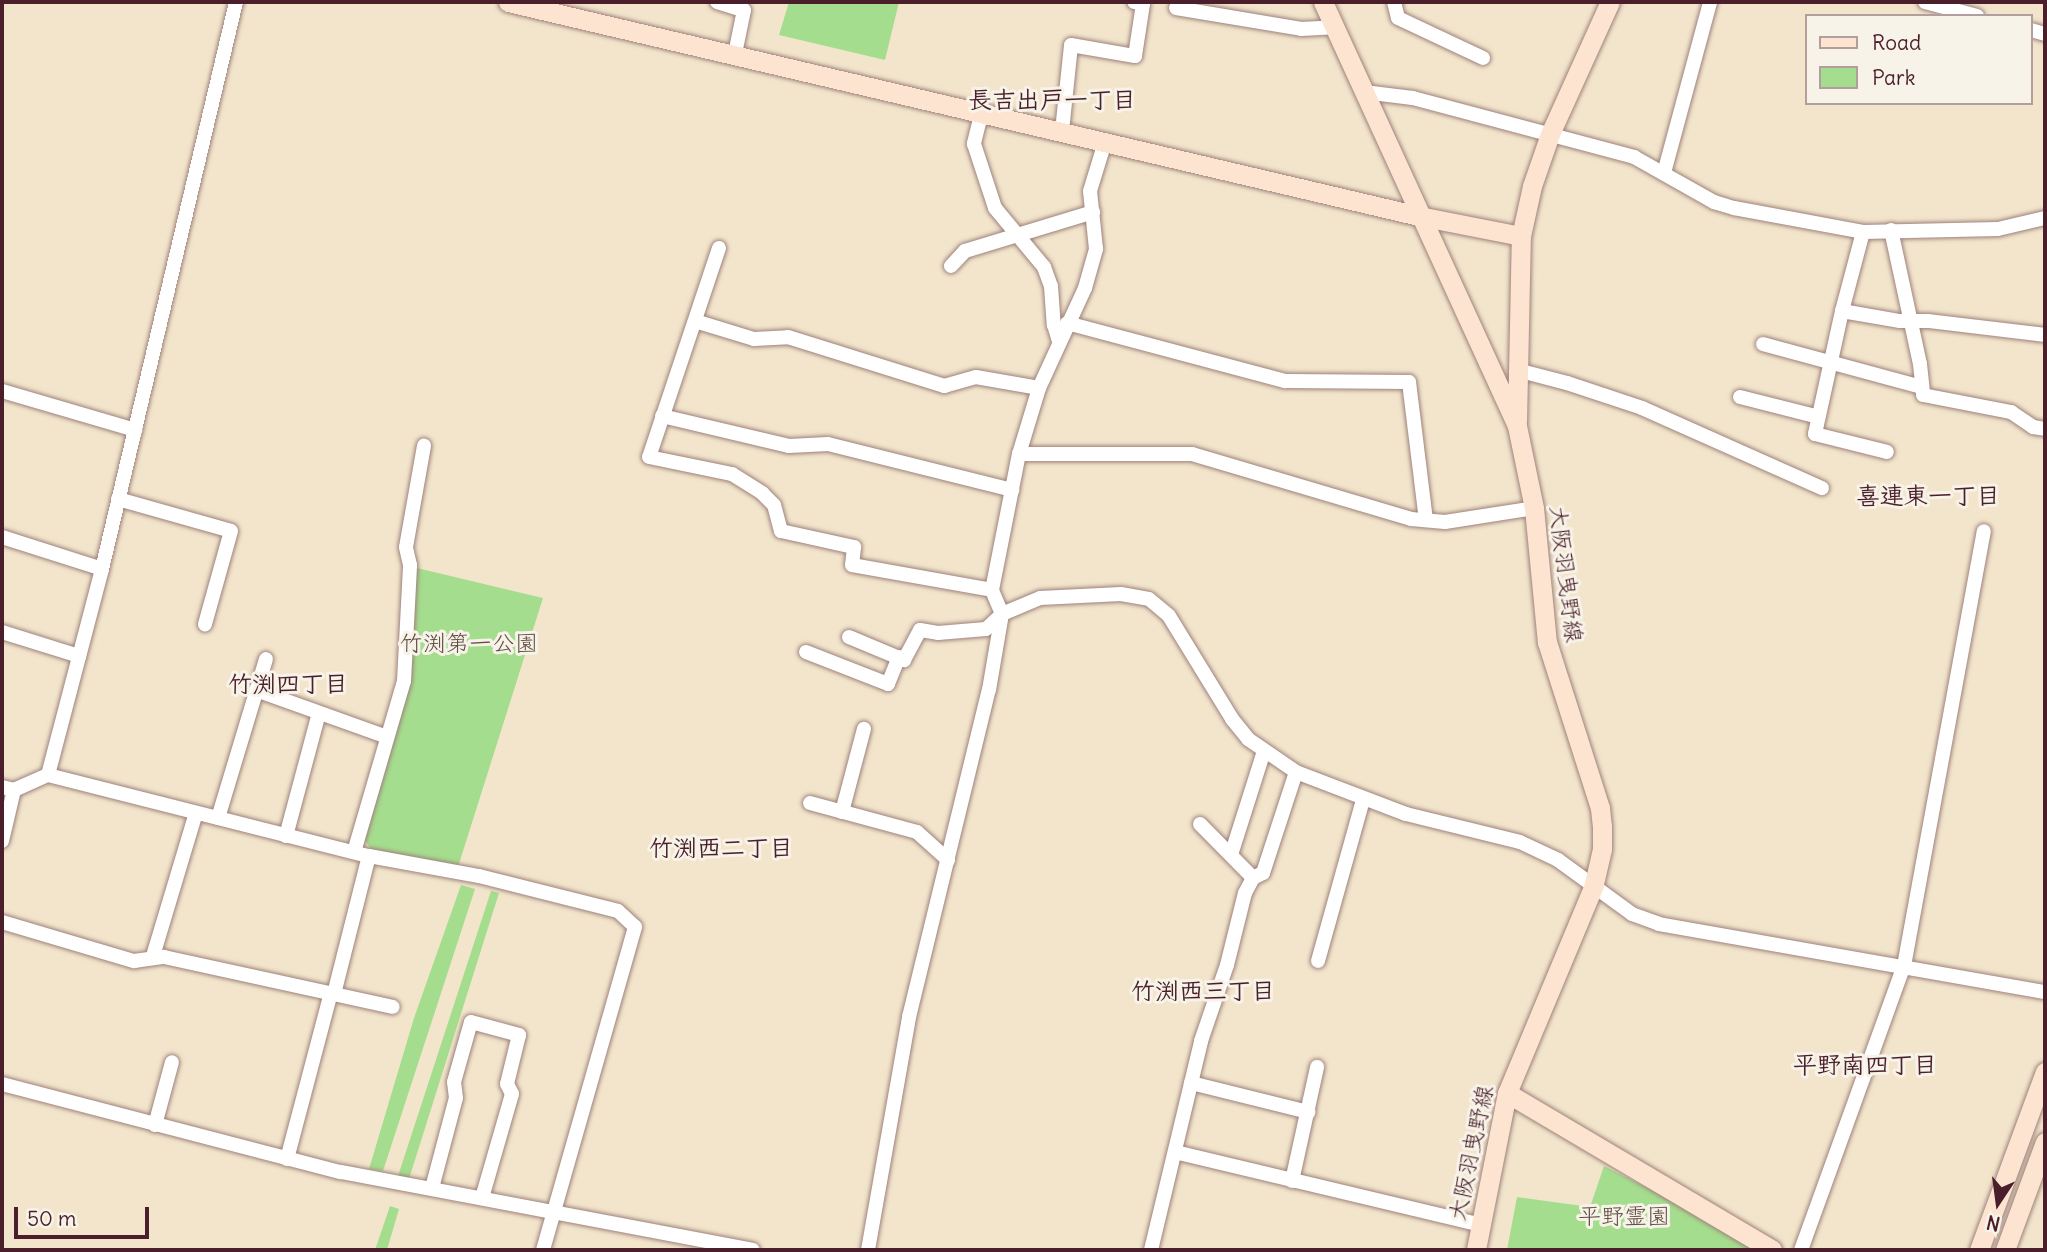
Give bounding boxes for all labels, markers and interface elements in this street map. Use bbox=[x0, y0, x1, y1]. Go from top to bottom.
legend bbox=[1806, 14, 2033, 105]
text: Road bbox=[1872, 29, 1921, 56]
text: Park bbox=[1872, 64, 1915, 91]
district label: 長吉出戸一丁目 bbox=[968, 86, 1136, 114]
district label: 喜連東一丁目 bbox=[1856, 482, 2000, 510]
street label: 大阪羽曳野線 bbox=[1544, 504, 1588, 644]
park label: 竹渕第一公園 bbox=[400, 629, 538, 657]
district label: 竹渕四丁目 bbox=[228, 670, 348, 698]
district label: 竹渕西二丁目 bbox=[649, 834, 793, 862]
district label: 竹渕西三丁目 bbox=[1131, 977, 1275, 1005]
district label: 平野南四丁目 bbox=[1793, 1051, 1937, 1079]
street label: 大阪羽曳野線 bbox=[1443, 1083, 1499, 1223]
north arrow bbox=[1963, 1168, 2033, 1238]
scale bar bbox=[18, 1192, 152, 1236]
park label: 平野霊園 bbox=[1578, 1202, 1670, 1230]
text: 50 m bbox=[27, 1205, 76, 1232]
text: N bbox=[1984, 1210, 2002, 1237]

